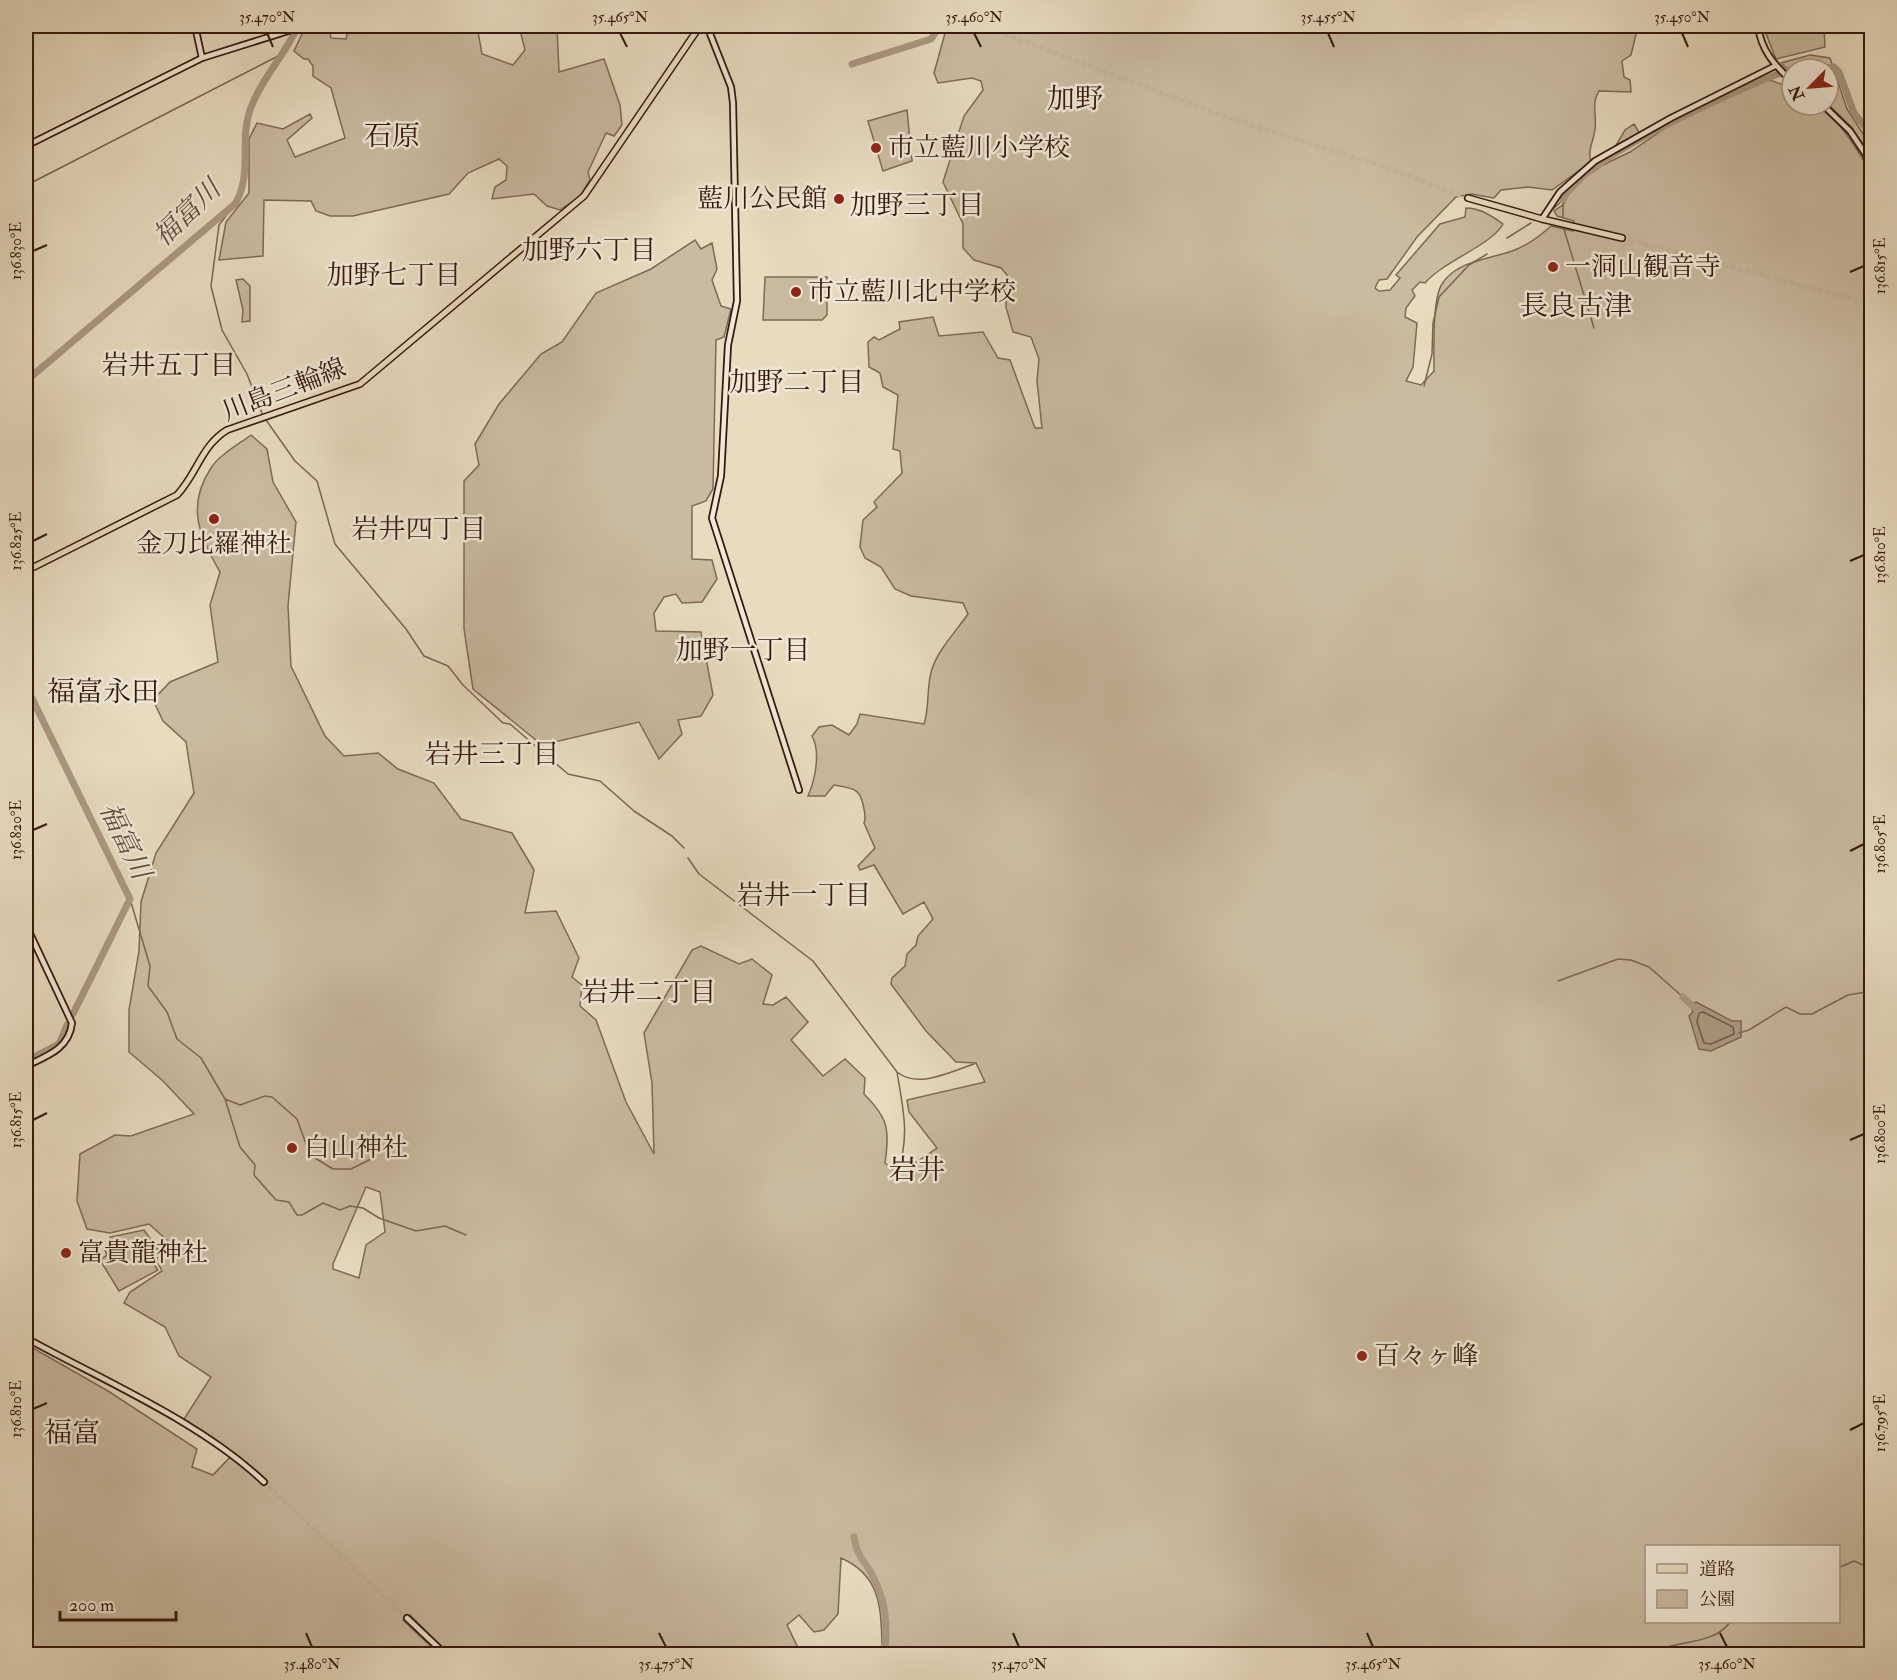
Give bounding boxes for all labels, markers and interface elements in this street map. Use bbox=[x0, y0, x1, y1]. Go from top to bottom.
text: 35.470°N bbox=[239, 8, 296, 27]
text: 35.465°N bbox=[592, 8, 649, 27]
text: 35.460°N bbox=[945, 8, 1003, 27]
text: 35.455°N bbox=[1300, 8, 1356, 27]
text: 35.450°N bbox=[1654, 8, 1711, 27]
north arrow bbox=[1780, 57, 1840, 117]
district label: 加野 bbox=[1047, 82, 1103, 117]
text: N bbox=[1785, 82, 1810, 105]
district label: 石原 bbox=[364, 119, 420, 154]
place label: 市立藍川小学校 bbox=[888, 132, 1070, 164]
marker: 市立藍川小学校 bbox=[869, 141, 883, 155]
water label: 福富川 bbox=[146, 171, 230, 253]
place label: 藍川公民館 bbox=[697, 183, 827, 215]
district label: 加野三丁目 bbox=[850, 189, 985, 222]
marker: 藍川公民館 bbox=[832, 192, 846, 206]
text: 136.830°E bbox=[7, 222, 26, 280]
district label: 加野六丁目 bbox=[522, 234, 657, 267]
text: 136.815°E bbox=[1871, 237, 1890, 294]
place label: 一洞山観音寺 bbox=[1565, 251, 1721, 283]
district label: 加野七丁目 bbox=[327, 259, 462, 292]
marker: 一洞山観音寺 bbox=[1546, 260, 1560, 274]
place label: 市立藍川北中学校 bbox=[808, 276, 1016, 308]
marker: 市立藍川北中学校 bbox=[789, 285, 803, 299]
district label: 長良古津 bbox=[1520, 289, 1632, 324]
district label: 岩井五丁目 bbox=[102, 349, 237, 382]
street label: 川島三輪線 bbox=[218, 352, 350, 428]
district label: 加野二丁目 bbox=[730, 366, 865, 399]
text: 136.825°E bbox=[7, 511, 26, 570]
marker: 金刀比羅神社 bbox=[207, 512, 221, 526]
district label: 岩井四丁目 bbox=[352, 513, 487, 546]
text: 136.810°E bbox=[1871, 526, 1890, 584]
place label: 金刀比羅神社 bbox=[136, 528, 292, 560]
district label: 加野一丁目 bbox=[676, 634, 811, 667]
district label: 福富永田 bbox=[47, 675, 159, 710]
district label: 岩井三丁目 bbox=[425, 738, 560, 771]
water label: 福富川 bbox=[92, 797, 159, 887]
text: 136.820°E bbox=[7, 800, 26, 860]
text: 136.805°E bbox=[1871, 814, 1890, 874]
district label: 岩井一丁目 bbox=[737, 879, 872, 912]
district label: 岩井二丁目 bbox=[582, 976, 717, 1009]
text: 136.815°E bbox=[7, 1091, 26, 1148]
text: 136.800°E bbox=[1871, 1104, 1890, 1164]
place label: 白山神社 bbox=[304, 1132, 408, 1164]
marker: 白山神社 bbox=[285, 1141, 299, 1155]
district label: 岩井 bbox=[889, 1153, 945, 1188]
place label: 富貴龍神社 bbox=[78, 1237, 208, 1269]
marker: 富貴龍神社 bbox=[59, 1246, 73, 1260]
place label: 百々ヶ峰 bbox=[1374, 1340, 1478, 1372]
marker: 百々ヶ峰 bbox=[1355, 1349, 1369, 1363]
text: 136.810°E bbox=[7, 1380, 26, 1438]
text: 136.795°E bbox=[1871, 1394, 1890, 1452]
district label: 福富 bbox=[44, 1416, 100, 1451]
legend bbox=[1645, 1545, 1840, 1623]
text: 道路 bbox=[1699, 1558, 1735, 1581]
scale bar bbox=[60, 1584, 176, 1622]
text: 公園 bbox=[1699, 1588, 1735, 1611]
text: 200 m bbox=[69, 1594, 114, 1617]
text: 35.480°N bbox=[284, 1655, 341, 1674]
text: 35.475°N bbox=[638, 1655, 694, 1674]
text: 35.470°N bbox=[991, 1655, 1048, 1674]
text: 35.465°N bbox=[1345, 1655, 1402, 1674]
text: 35.460°N bbox=[1698, 1655, 1756, 1674]

